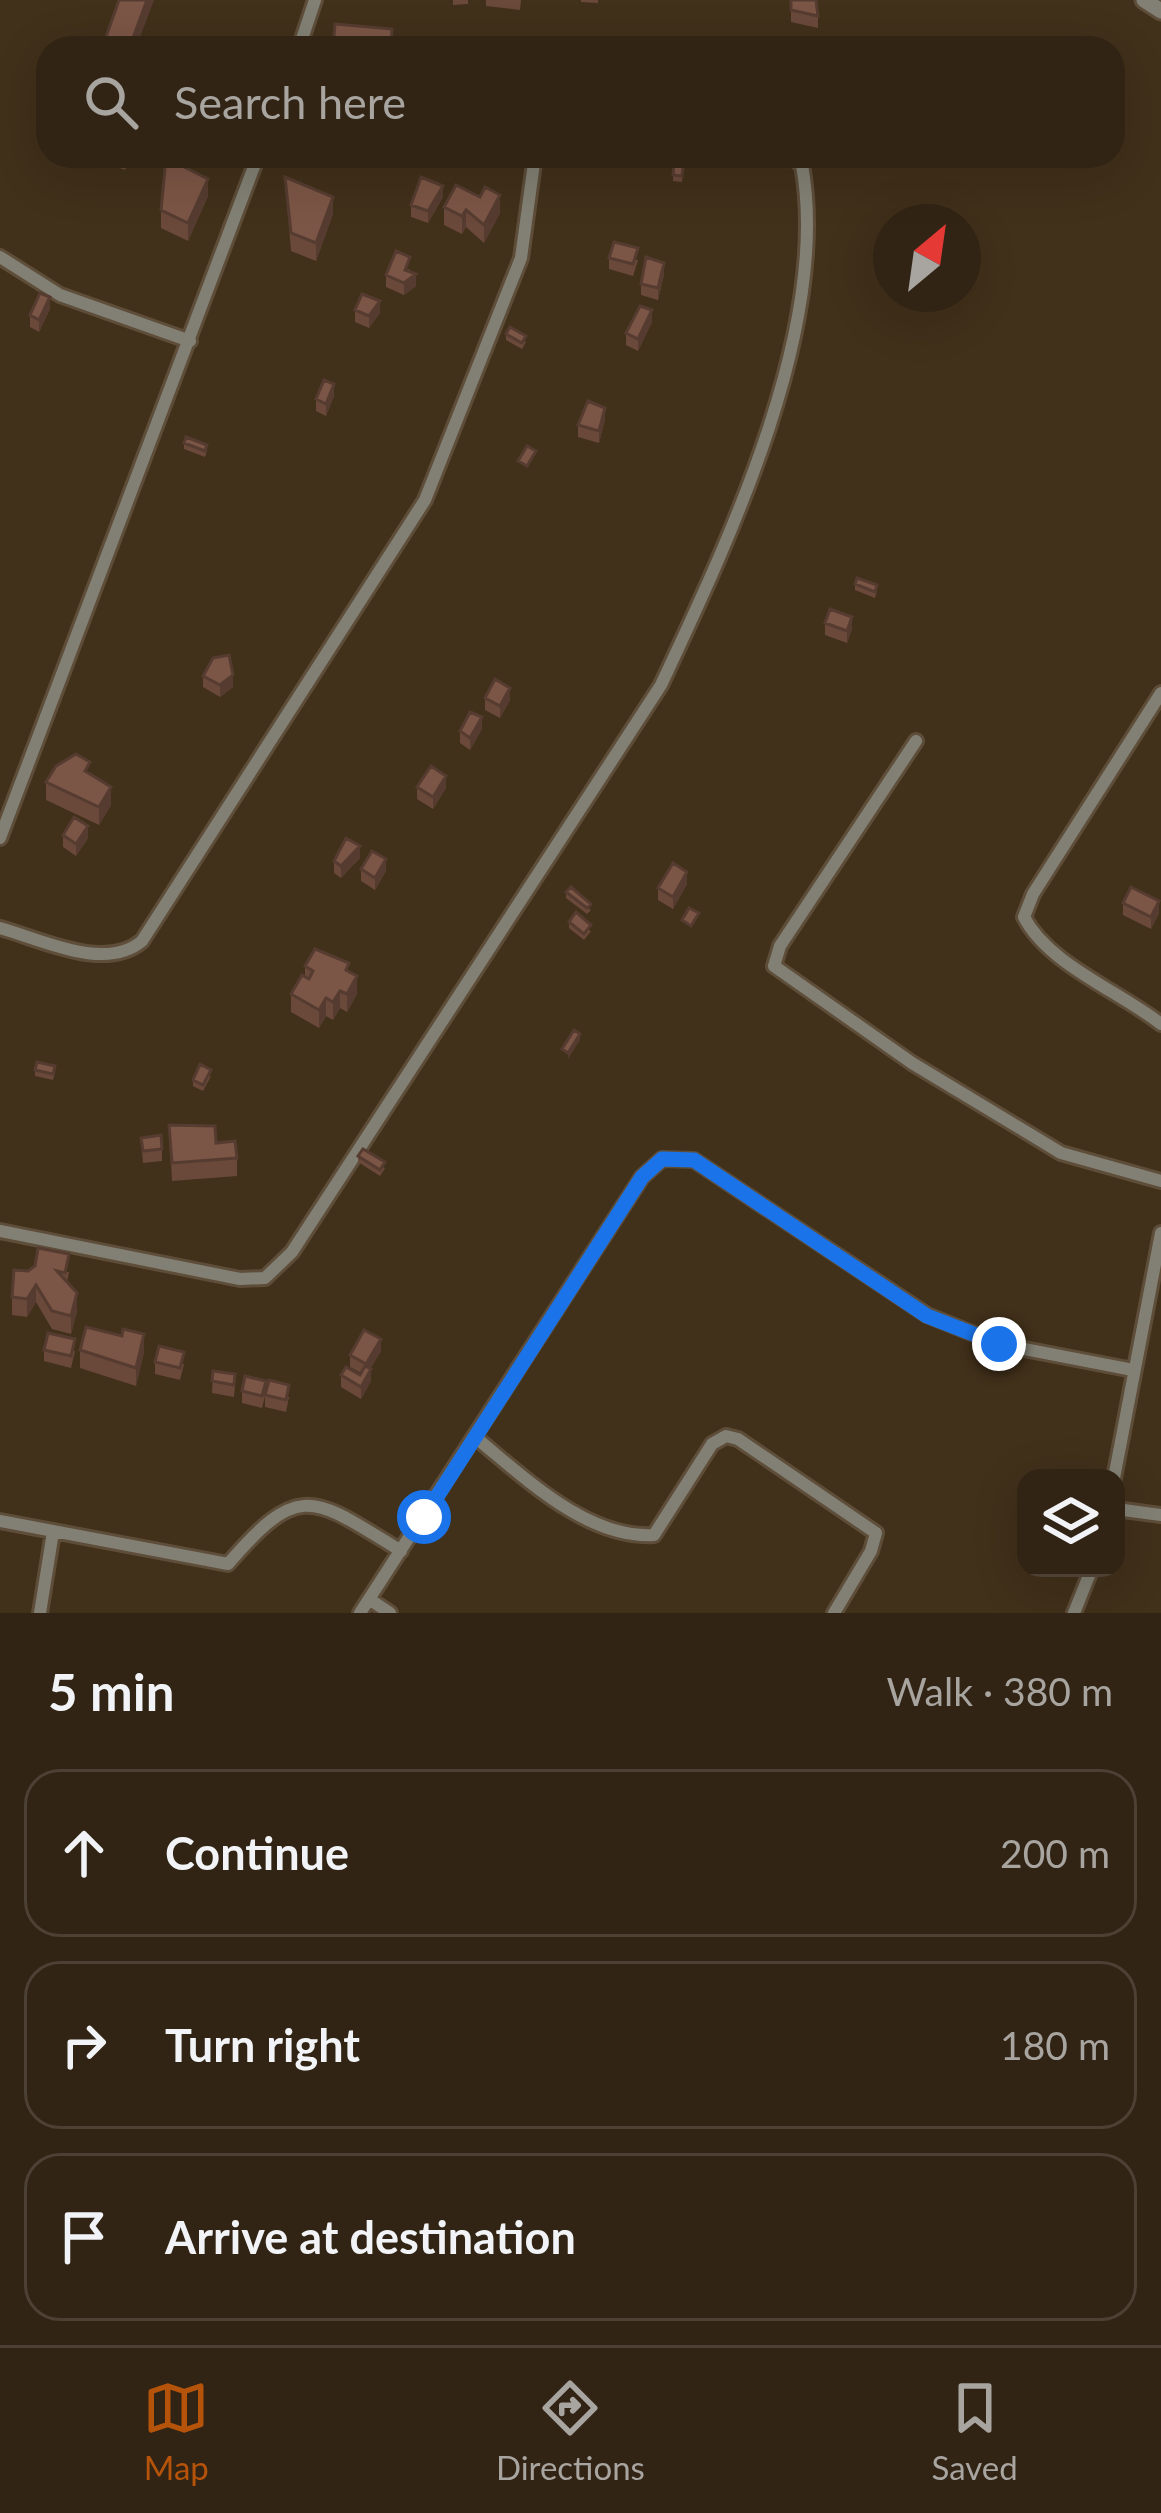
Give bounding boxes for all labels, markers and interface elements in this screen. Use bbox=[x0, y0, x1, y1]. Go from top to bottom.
search box bbox=[36, 36, 1125, 168]
icon: search bbox=[78, 69, 144, 135]
text: Search here bbox=[174, 75, 406, 129]
north arrow bbox=[873, 204, 981, 312]
route end bbox=[972, 1317, 1026, 1371]
map controls bbox=[1017, 1469, 1125, 1577]
button: layers bbox=[1017, 1469, 1125, 1577]
route start bbox=[397, 1490, 451, 1544]
text: 5 min bbox=[48, 1661, 174, 1722]
text: Walk · 380 m bbox=[886, 1668, 1113, 1714]
icon: ahead bbox=[51, 1820, 117, 1886]
text: Continue bbox=[165, 1826, 349, 1880]
text: 200 m bbox=[1000, 1830, 1110, 1876]
icon: right bbox=[51, 2012, 117, 2078]
text: Turn right bbox=[165, 2018, 360, 2072]
text: 180 m bbox=[1000, 2022, 1110, 2068]
icon: arrive bbox=[51, 2204, 117, 2270]
text: Arrive at destination bbox=[165, 2210, 576, 2264]
tab: Map bbox=[143, 2375, 209, 2487]
tab: Directions bbox=[496, 2375, 645, 2487]
tab: Saved bbox=[931, 2375, 1018, 2487]

